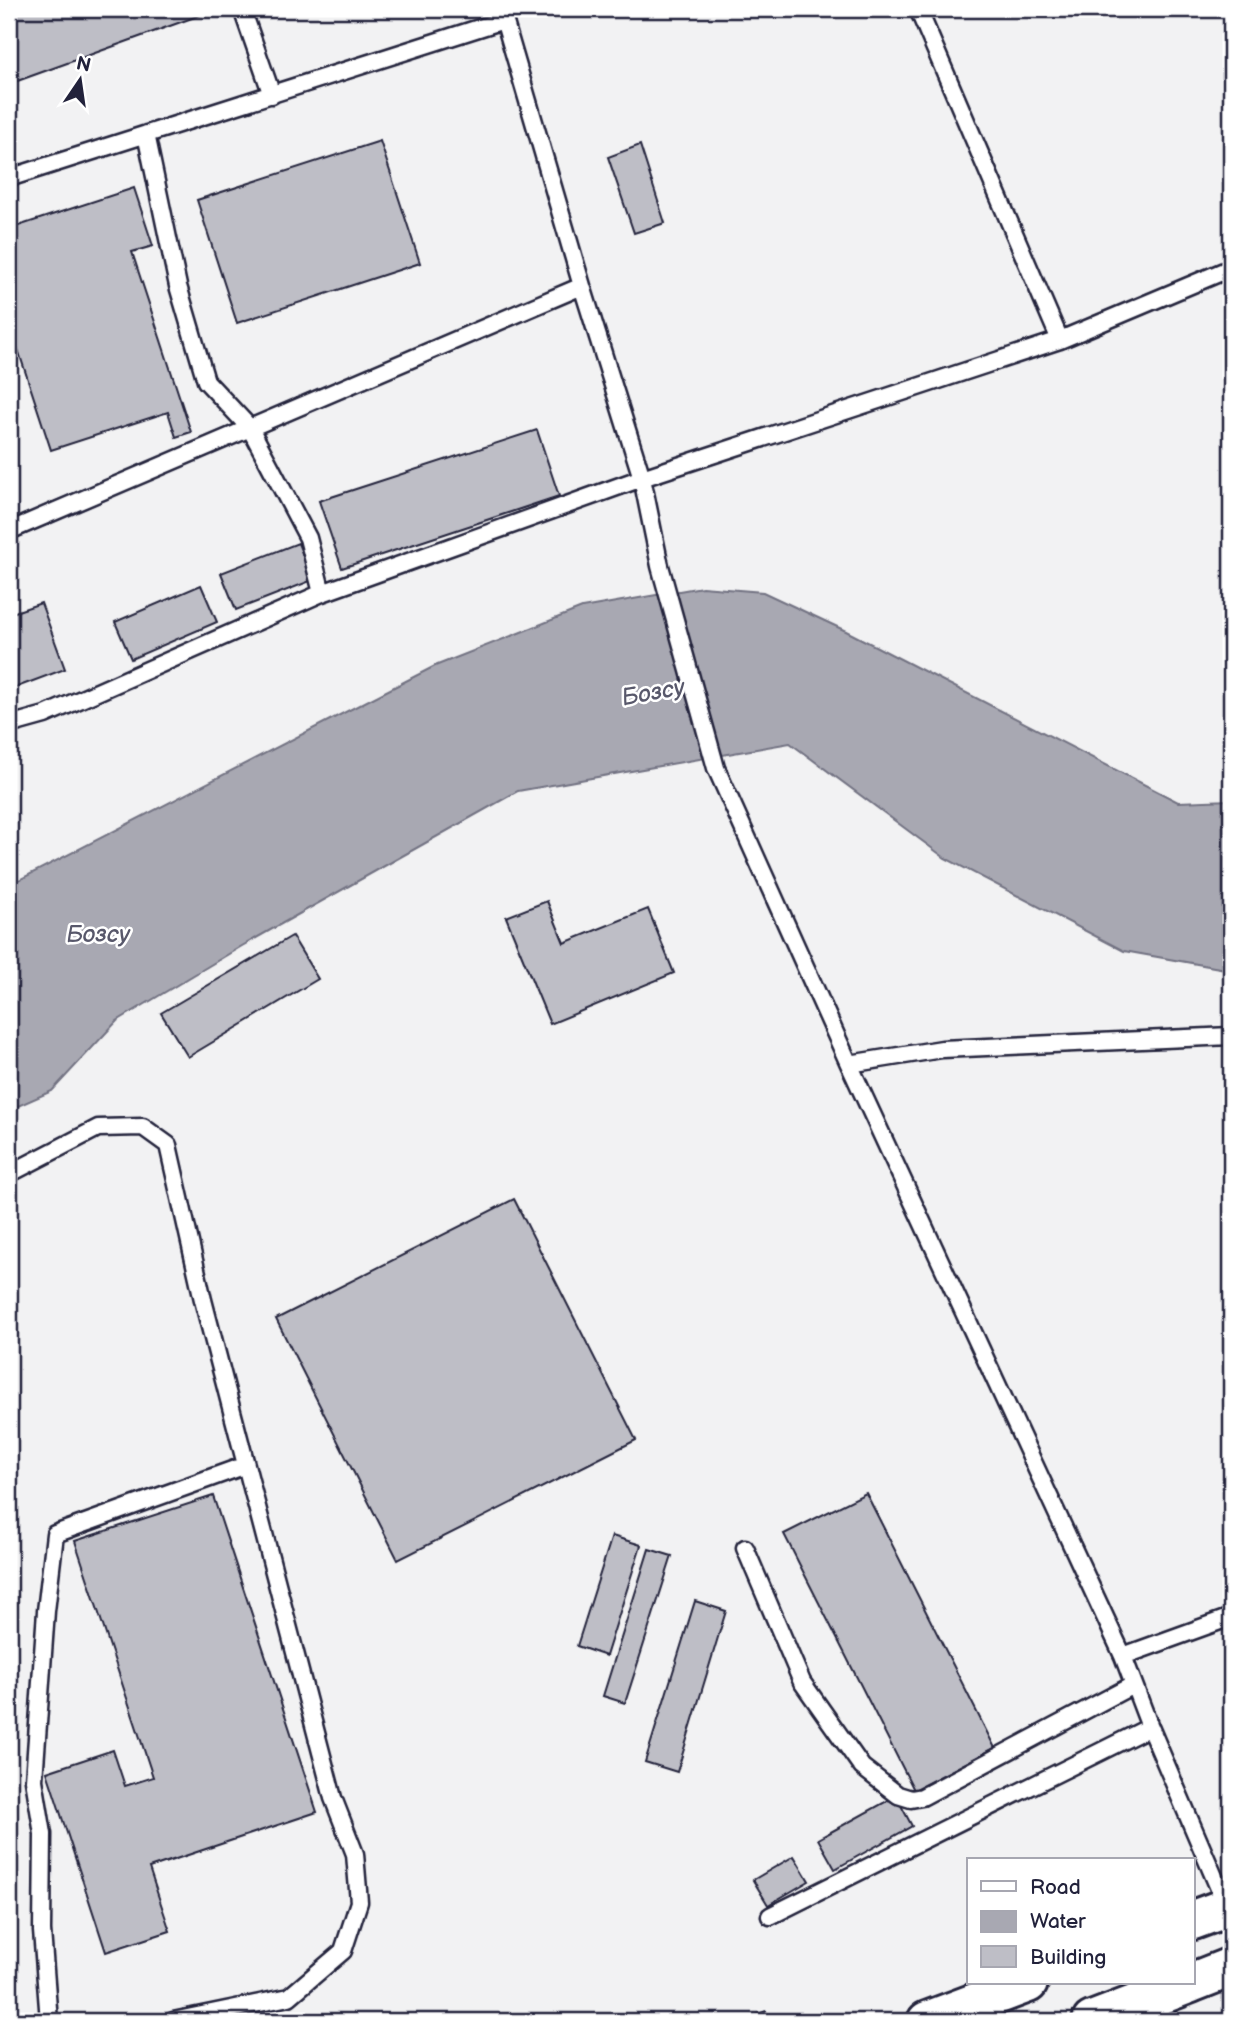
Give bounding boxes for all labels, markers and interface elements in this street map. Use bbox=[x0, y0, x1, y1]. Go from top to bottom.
north arrow bbox=[46, 46, 116, 116]
text: N bbox=[74, 52, 93, 78]
water label: Бозсу bbox=[619, 673, 688, 712]
water label: Бозсу bbox=[66, 920, 131, 949]
legend bbox=[967, 1858, 1194, 1984]
text: Road bbox=[1030, 1875, 1081, 1900]
text: Water bbox=[1030, 1909, 1086, 1934]
text: Building bbox=[1030, 1945, 1106, 1970]

